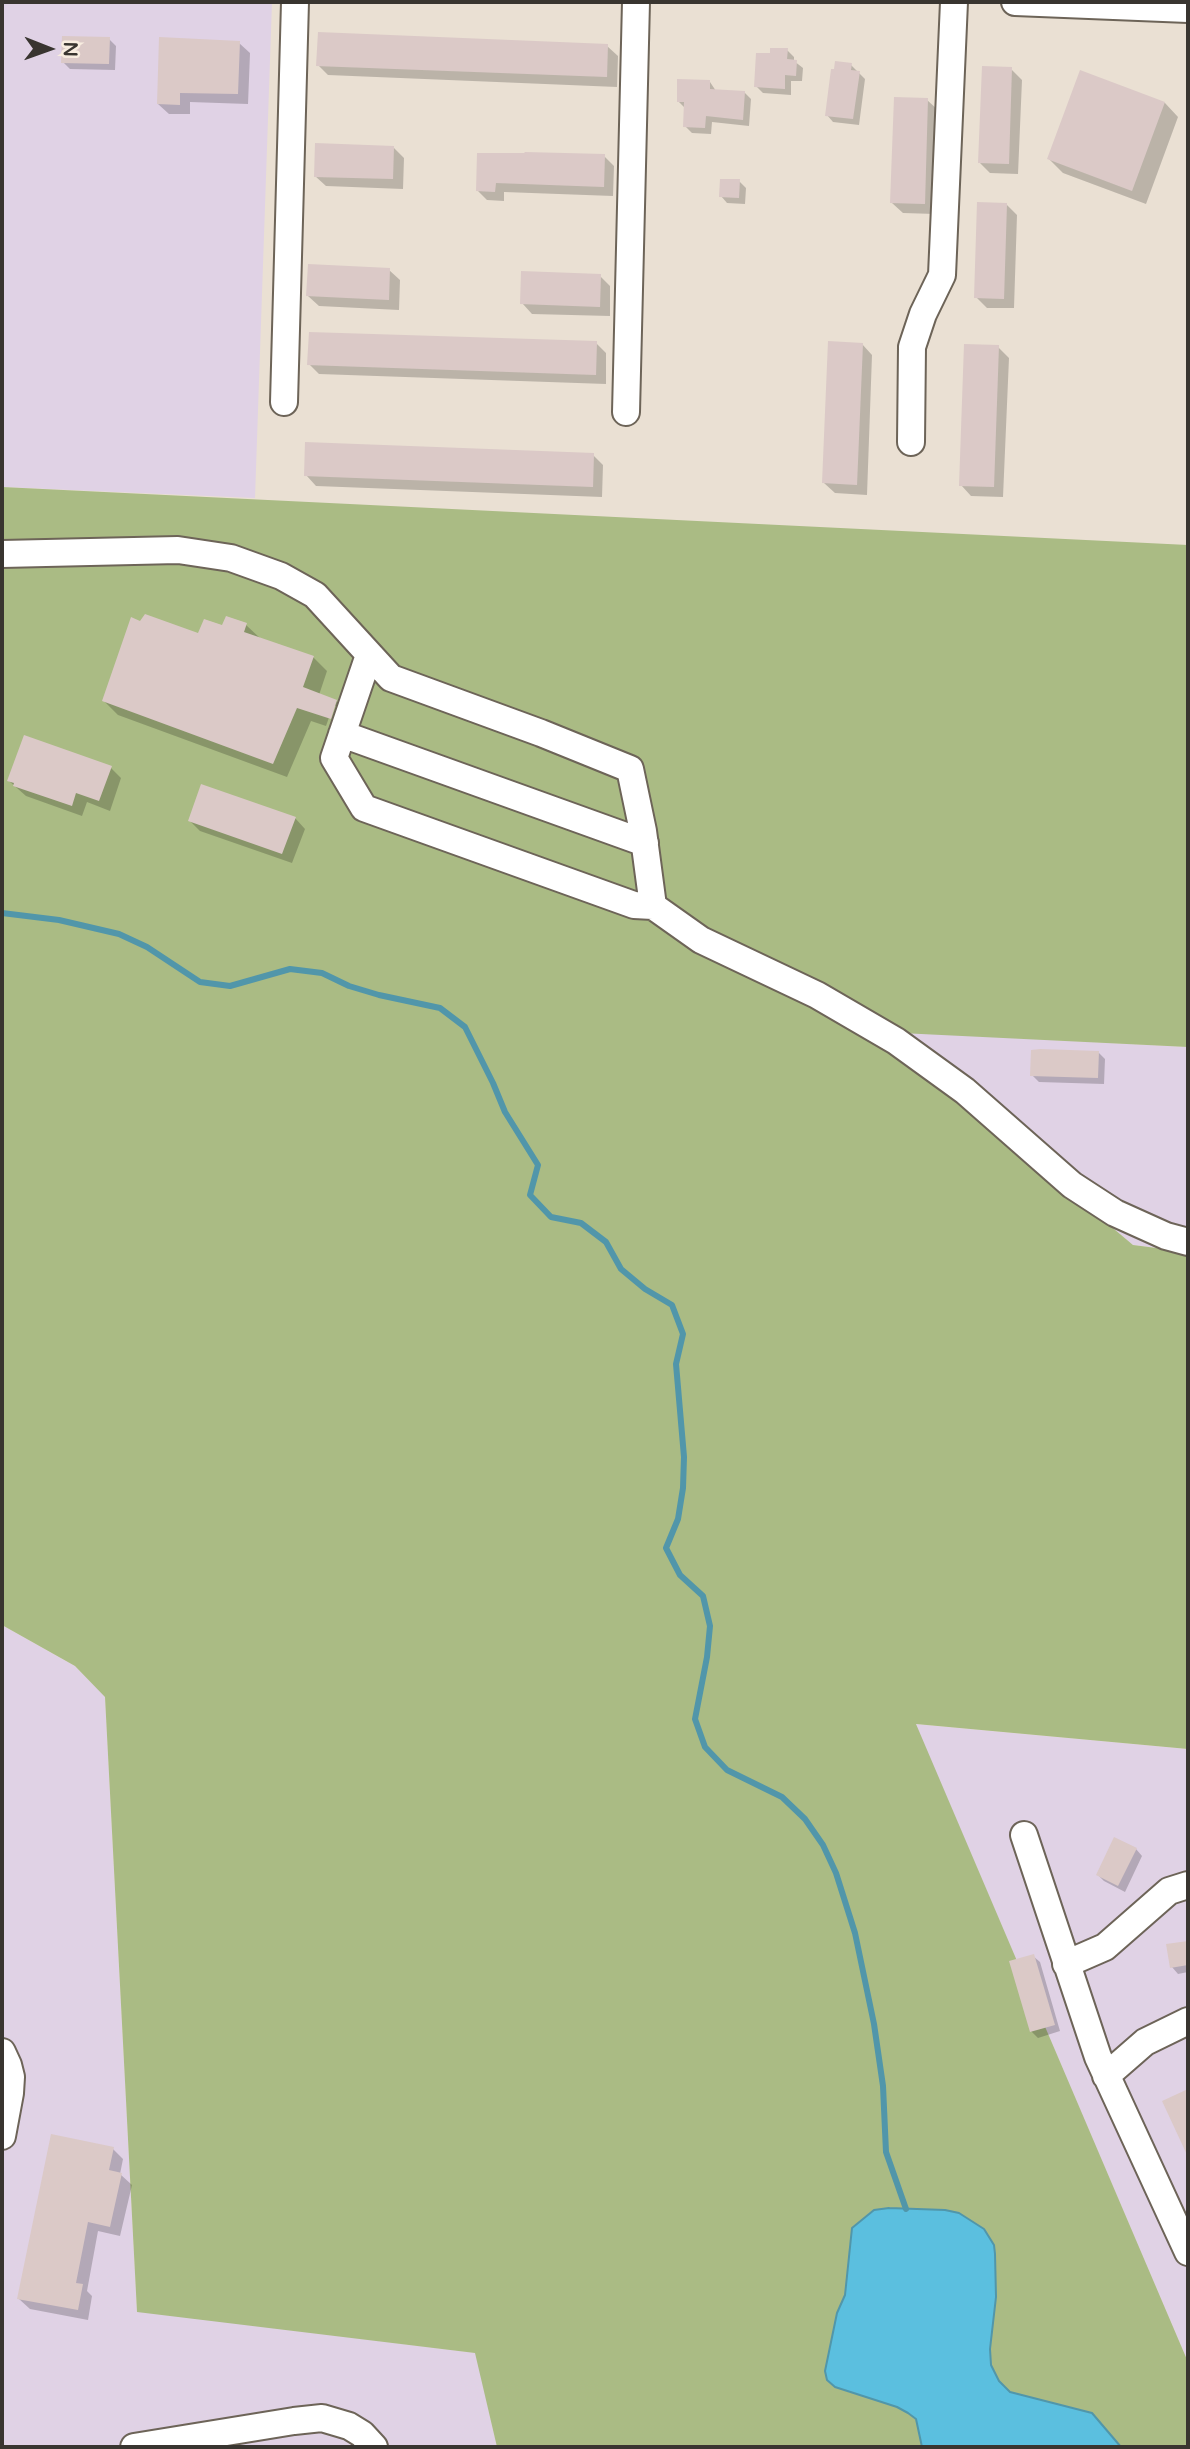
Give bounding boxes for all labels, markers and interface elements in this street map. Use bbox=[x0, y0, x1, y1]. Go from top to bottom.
north arrow bbox=[14, 14, 84, 84]
text: N bbox=[59, 42, 81, 57]

